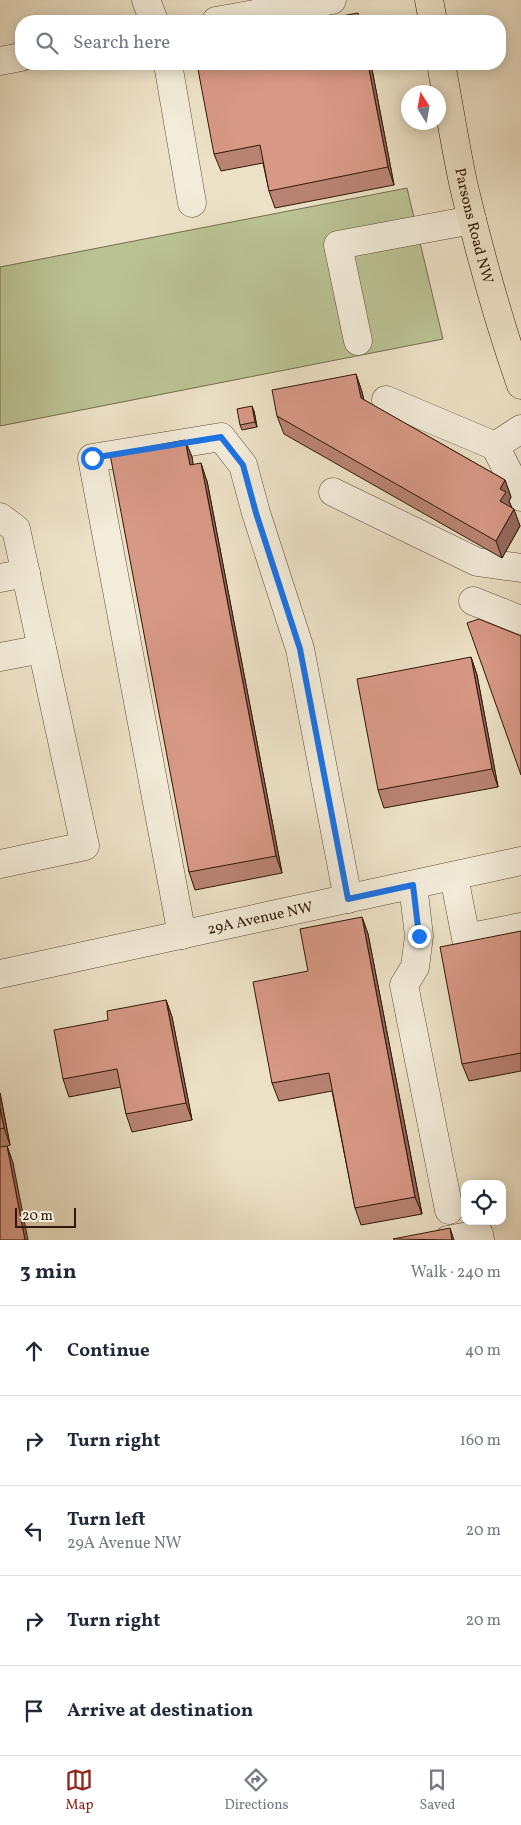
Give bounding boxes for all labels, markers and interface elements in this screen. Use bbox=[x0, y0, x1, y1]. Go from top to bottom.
search box bbox=[15, 15, 506, 70]
icon: search bbox=[33, 29, 61, 57]
text: Search here bbox=[73, 30, 170, 56]
north arrow bbox=[401, 85, 446, 130]
street label: Parsons Road NW bbox=[448, 166, 497, 286]
route start bbox=[81, 447, 104, 470]
street label: 29A Avenue NW bbox=[205, 897, 315, 941]
route end bbox=[408, 925, 431, 948]
map controls bbox=[461, 1180, 506, 1225]
button: locate bbox=[461, 1180, 506, 1225]
scale bar bbox=[15, 1205, 76, 1228]
text: 20 m bbox=[22, 1207, 53, 1226]
text: 3 min bbox=[20, 1258, 76, 1287]
text: Walk · 240 m bbox=[411, 1262, 501, 1284]
icon: ahead bbox=[20, 1337, 48, 1365]
text: Continue bbox=[67, 1338, 150, 1364]
text: 40 m bbox=[465, 1340, 501, 1362]
icon: right bbox=[20, 1427, 48, 1455]
text: Turn right bbox=[67, 1428, 160, 1454]
text: 160 m bbox=[460, 1430, 501, 1452]
text: Turn left bbox=[67, 1507, 146, 1533]
icon: left bbox=[20, 1517, 48, 1545]
text: 20 m bbox=[466, 1520, 501, 1542]
text: 29A Avenue NW bbox=[67, 1533, 182, 1555]
icon: right bbox=[20, 1607, 48, 1635]
text: Turn right bbox=[67, 1608, 160, 1634]
text: 20 m bbox=[466, 1610, 501, 1632]
icon: arrive bbox=[20, 1697, 48, 1725]
text: Arrive at destination bbox=[67, 1698, 253, 1724]
tab: Map bbox=[65, 1766, 93, 1815]
tab: Directions bbox=[224, 1766, 289, 1815]
tab: Saved bbox=[419, 1766, 456, 1815]

